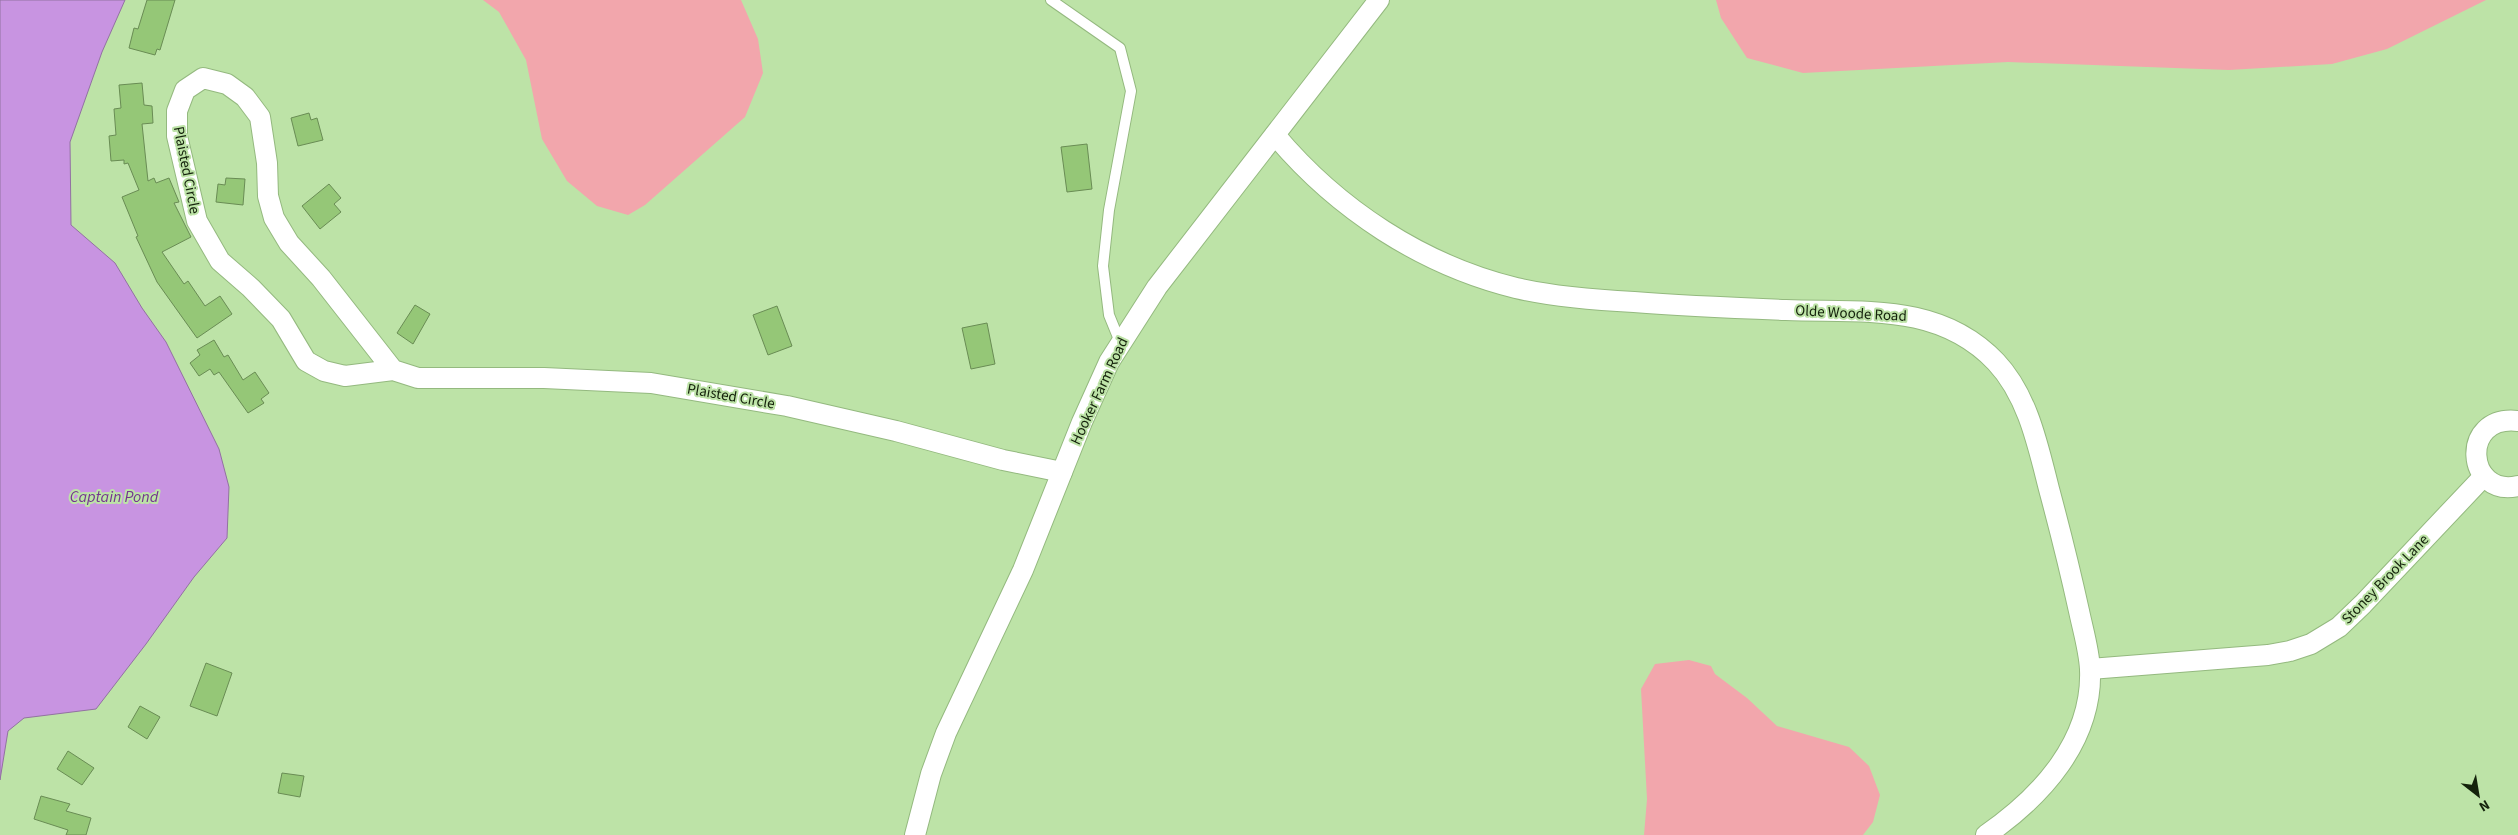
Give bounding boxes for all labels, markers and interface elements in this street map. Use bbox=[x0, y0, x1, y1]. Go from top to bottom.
street label: Plaisted Circle bbox=[168, 125, 205, 216]
street label: Olde Woode Road bbox=[1795, 300, 1907, 327]
street label: Hooker Farm Road bbox=[1065, 334, 1134, 448]
street label: Plaisted Circle bbox=[685, 378, 776, 415]
water label: Captain Pond bbox=[70, 486, 159, 508]
street label: Stoney Brook Lane bbox=[2337, 530, 2434, 629]
north arrow bbox=[2453, 770, 2503, 820]
text: N bbox=[2475, 794, 2493, 816]

